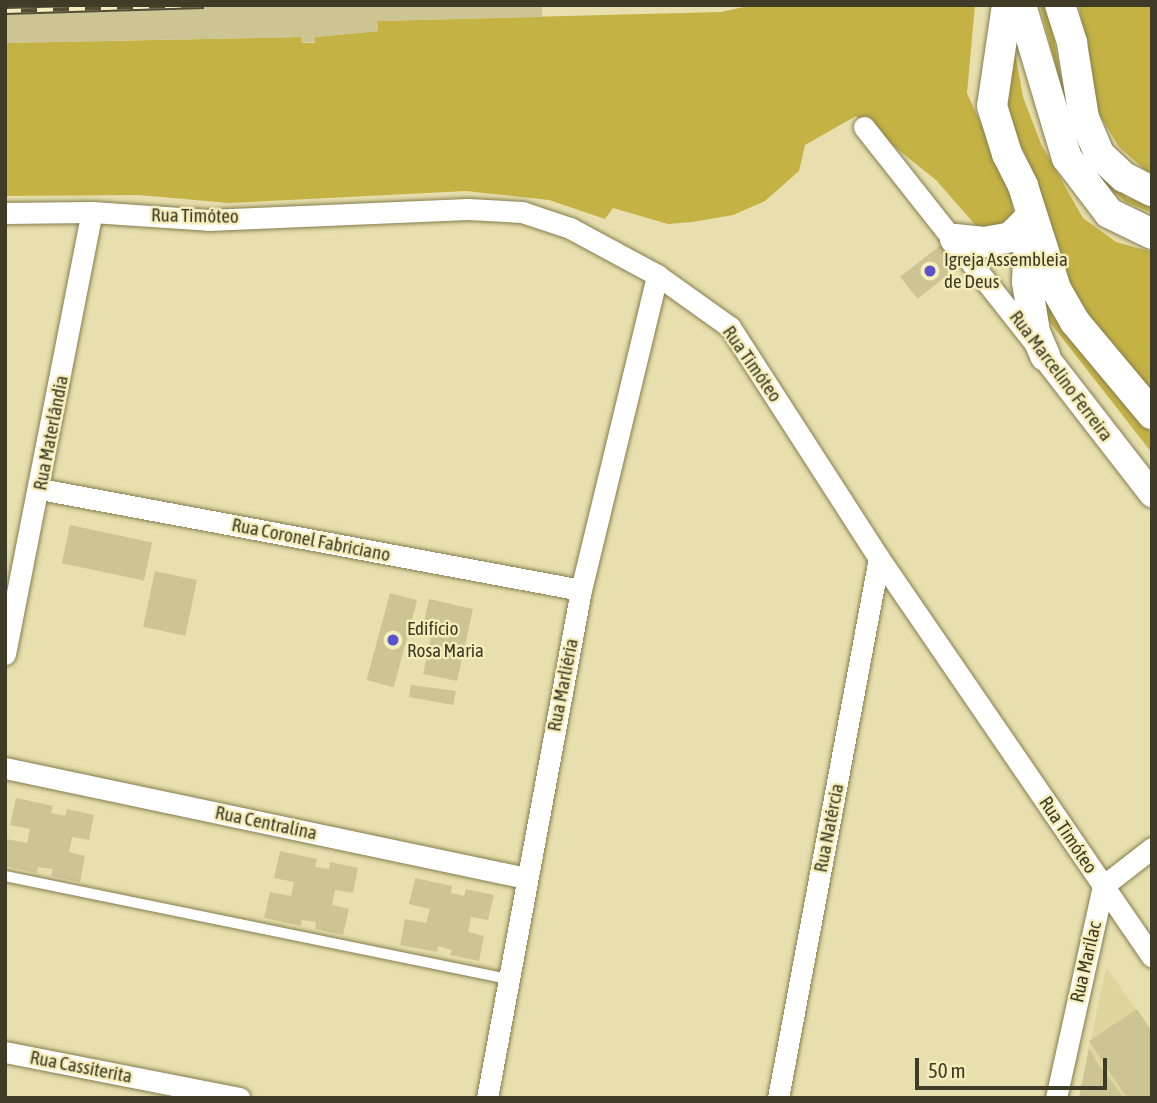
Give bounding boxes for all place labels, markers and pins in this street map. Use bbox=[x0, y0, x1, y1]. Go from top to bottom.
place label: Igreja Assembleia de Deus bbox=[944, 249, 1068, 293]
marker: Igreja Assembleia de Deus bbox=[922, 263, 938, 279]
place label: Edifício Rosa Maria bbox=[407, 618, 484, 662]
marker: Edifício Rosa Maria bbox=[385, 632, 401, 648]

